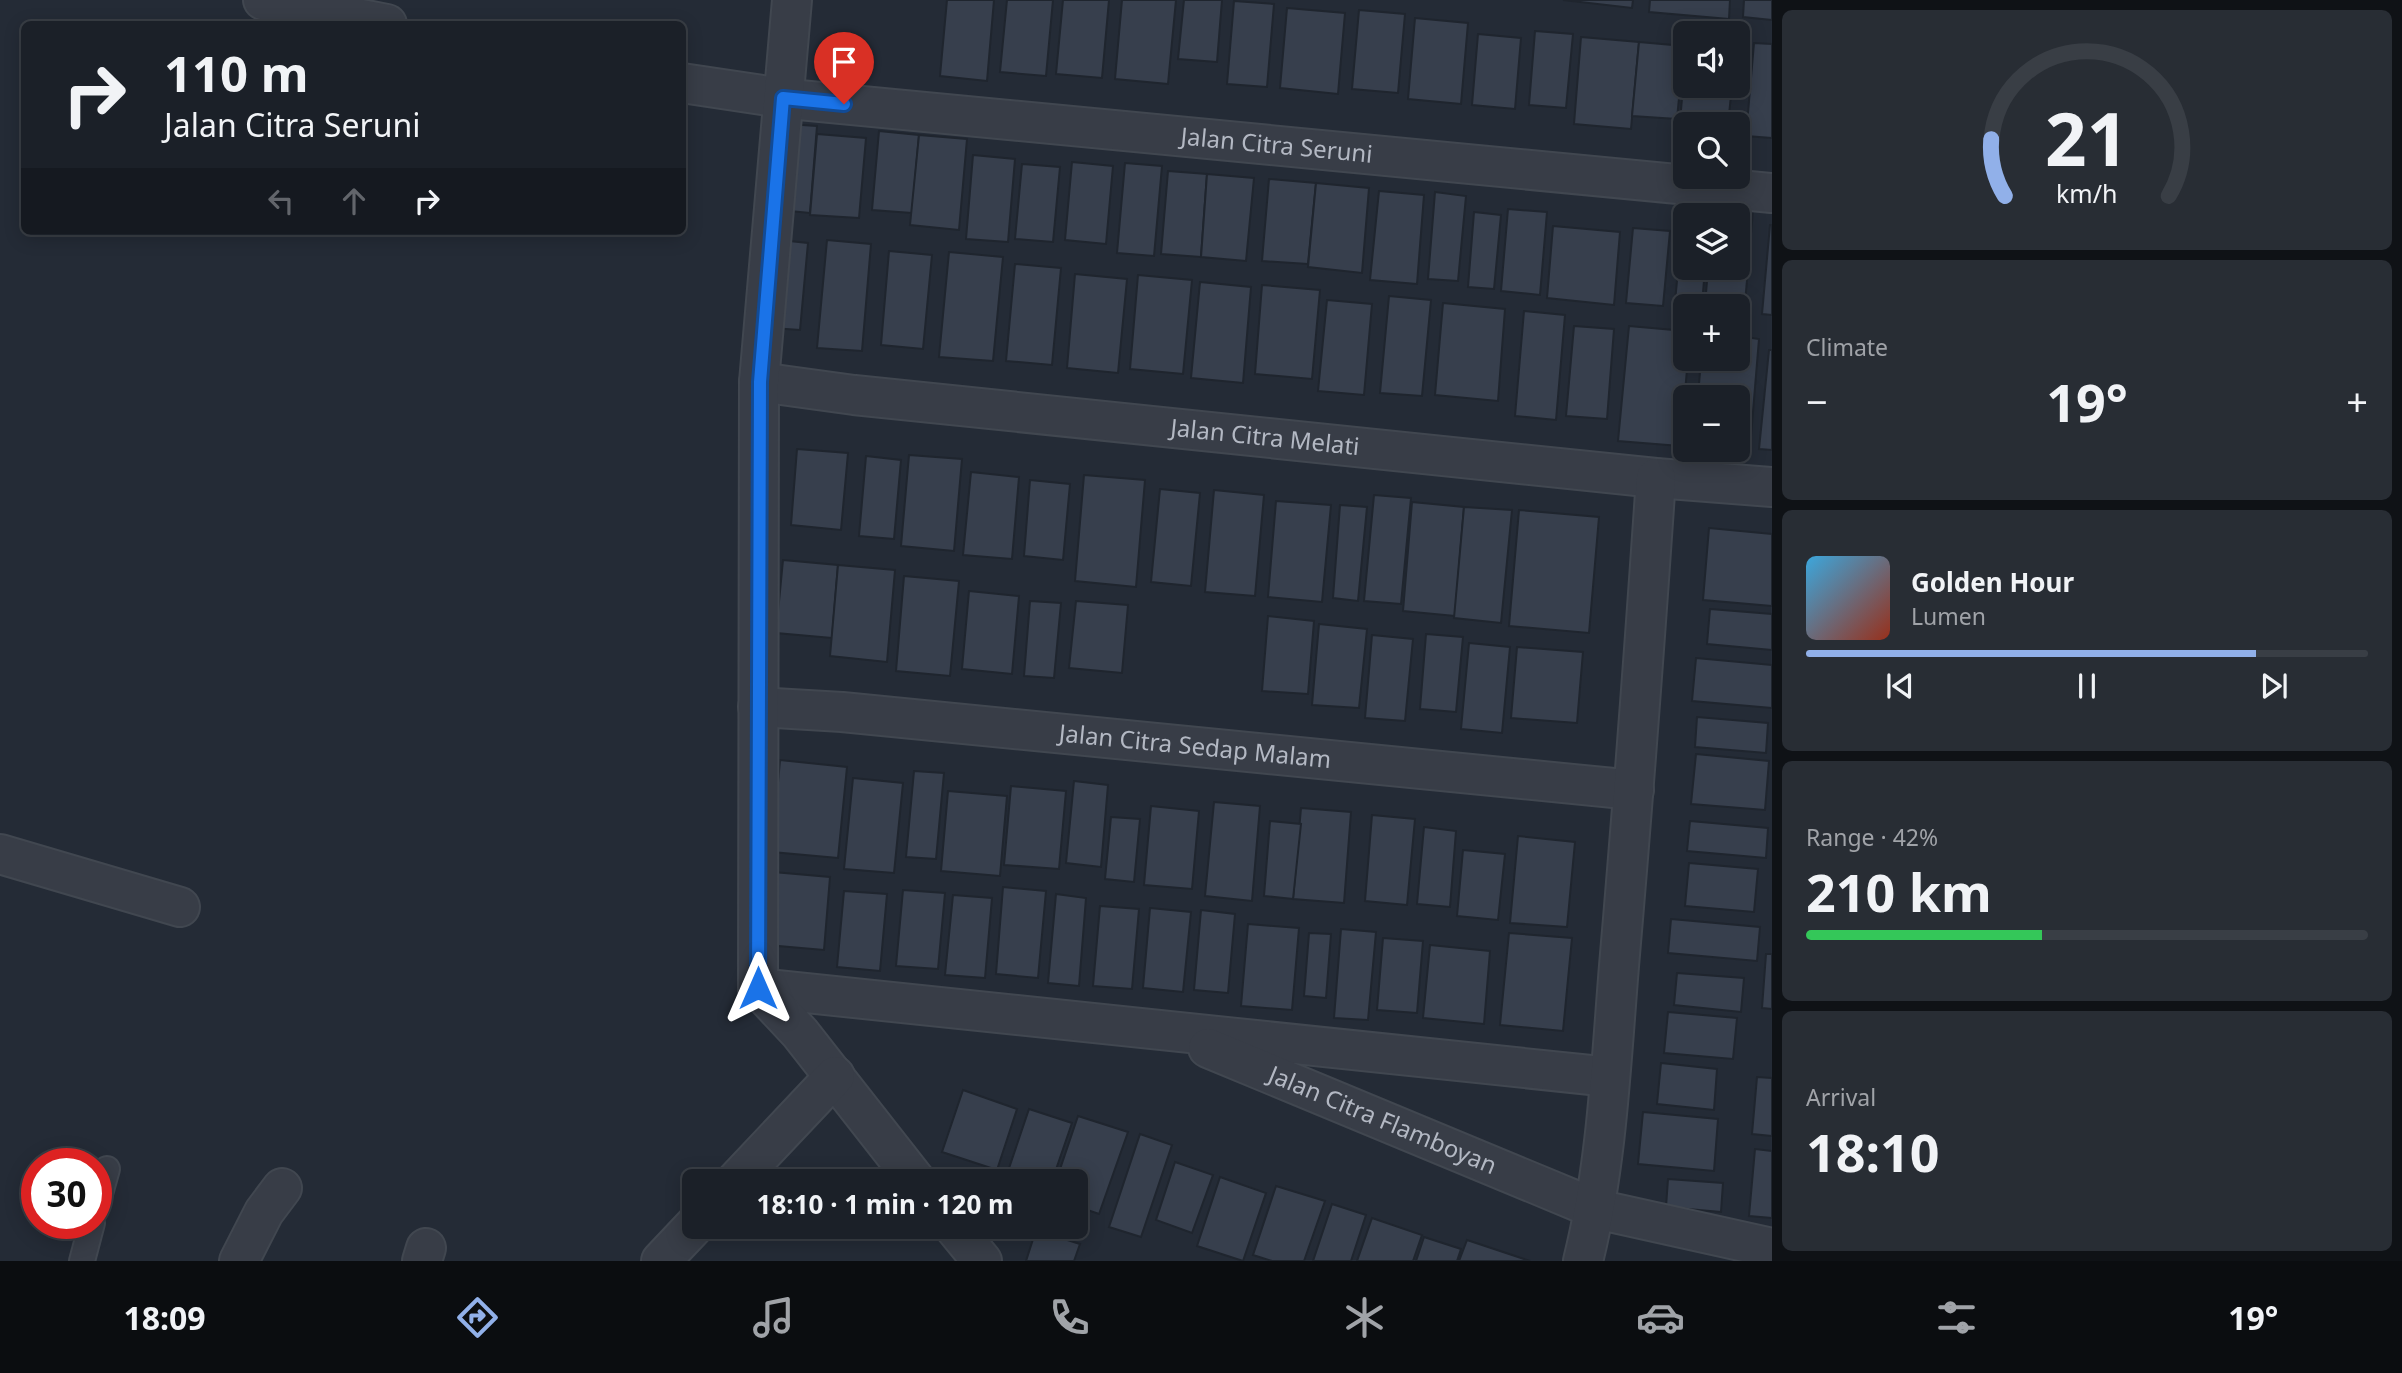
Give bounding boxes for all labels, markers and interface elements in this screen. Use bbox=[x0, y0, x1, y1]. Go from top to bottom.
map controls bbox=[1673, 21, 1750, 462]
button: sound bbox=[1673, 21, 1750, 98]
pin bbox=[814, 32, 874, 104]
text: 110 m bbox=[164, 40, 309, 106]
icon: arrive bbox=[825, 43, 863, 81]
icon: right bbox=[49, 49, 140, 140]
text: 21 bbox=[2045, 88, 2129, 187]
text: Jalan Citra Seruni bbox=[164, 103, 421, 146]
button: search bbox=[1673, 112, 1750, 189]
street label: Jalan Citra Seruni bbox=[1177, 118, 1374, 170]
text: km/h bbox=[2056, 176, 2118, 210]
icon: left bbox=[262, 182, 300, 220]
icon: ahead bbox=[335, 182, 373, 220]
icon: right bbox=[408, 182, 446, 220]
button: layers bbox=[1673, 203, 1750, 280]
button: + bbox=[1673, 294, 1750, 371]
text: Climate bbox=[1806, 331, 1888, 363]
text: 19° bbox=[2046, 366, 2128, 437]
text: − bbox=[1806, 375, 1828, 427]
text: + bbox=[2346, 375, 2368, 427]
button: − bbox=[1673, 385, 1750, 462]
street label: Jalan Citra Melati bbox=[1167, 410, 1361, 462]
text: Golden Hour bbox=[1911, 564, 2074, 600]
text: Lumen bbox=[1911, 600, 1986, 632]
icon: previous bbox=[1881, 667, 1919, 705]
icon: pause bbox=[2068, 667, 2106, 705]
icon: next bbox=[2255, 667, 2293, 705]
street label: Jalan Citra Sedap Malam bbox=[1056, 715, 1333, 775]
text: Range · 42% bbox=[1806, 821, 1938, 853]
text: 210 km bbox=[1806, 856, 1992, 927]
position arrow bbox=[721, 951, 795, 1025]
street label: Jalan Citra Flamboyan bbox=[1262, 1056, 1502, 1181]
text: Arrival bbox=[1806, 1081, 1876, 1113]
text: 18:10 bbox=[1806, 1116, 1940, 1187]
speed limit sign: 30 bbox=[21, 1148, 112, 1239]
text: 18:10 · 1 min · 120 m bbox=[757, 1186, 1013, 1222]
icon: directions bbox=[453, 1293, 502, 1342]
icon: music bbox=[749, 1293, 798, 1342]
icon: phone bbox=[1045, 1293, 1094, 1342]
icon: climate bbox=[1340, 1293, 1389, 1342]
icon: car bbox=[1636, 1293, 1685, 1342]
icon: filters bbox=[1932, 1293, 1981, 1342]
text: 18:09 bbox=[123, 1296, 206, 1339]
text: 19° bbox=[2228, 1296, 2278, 1339]

